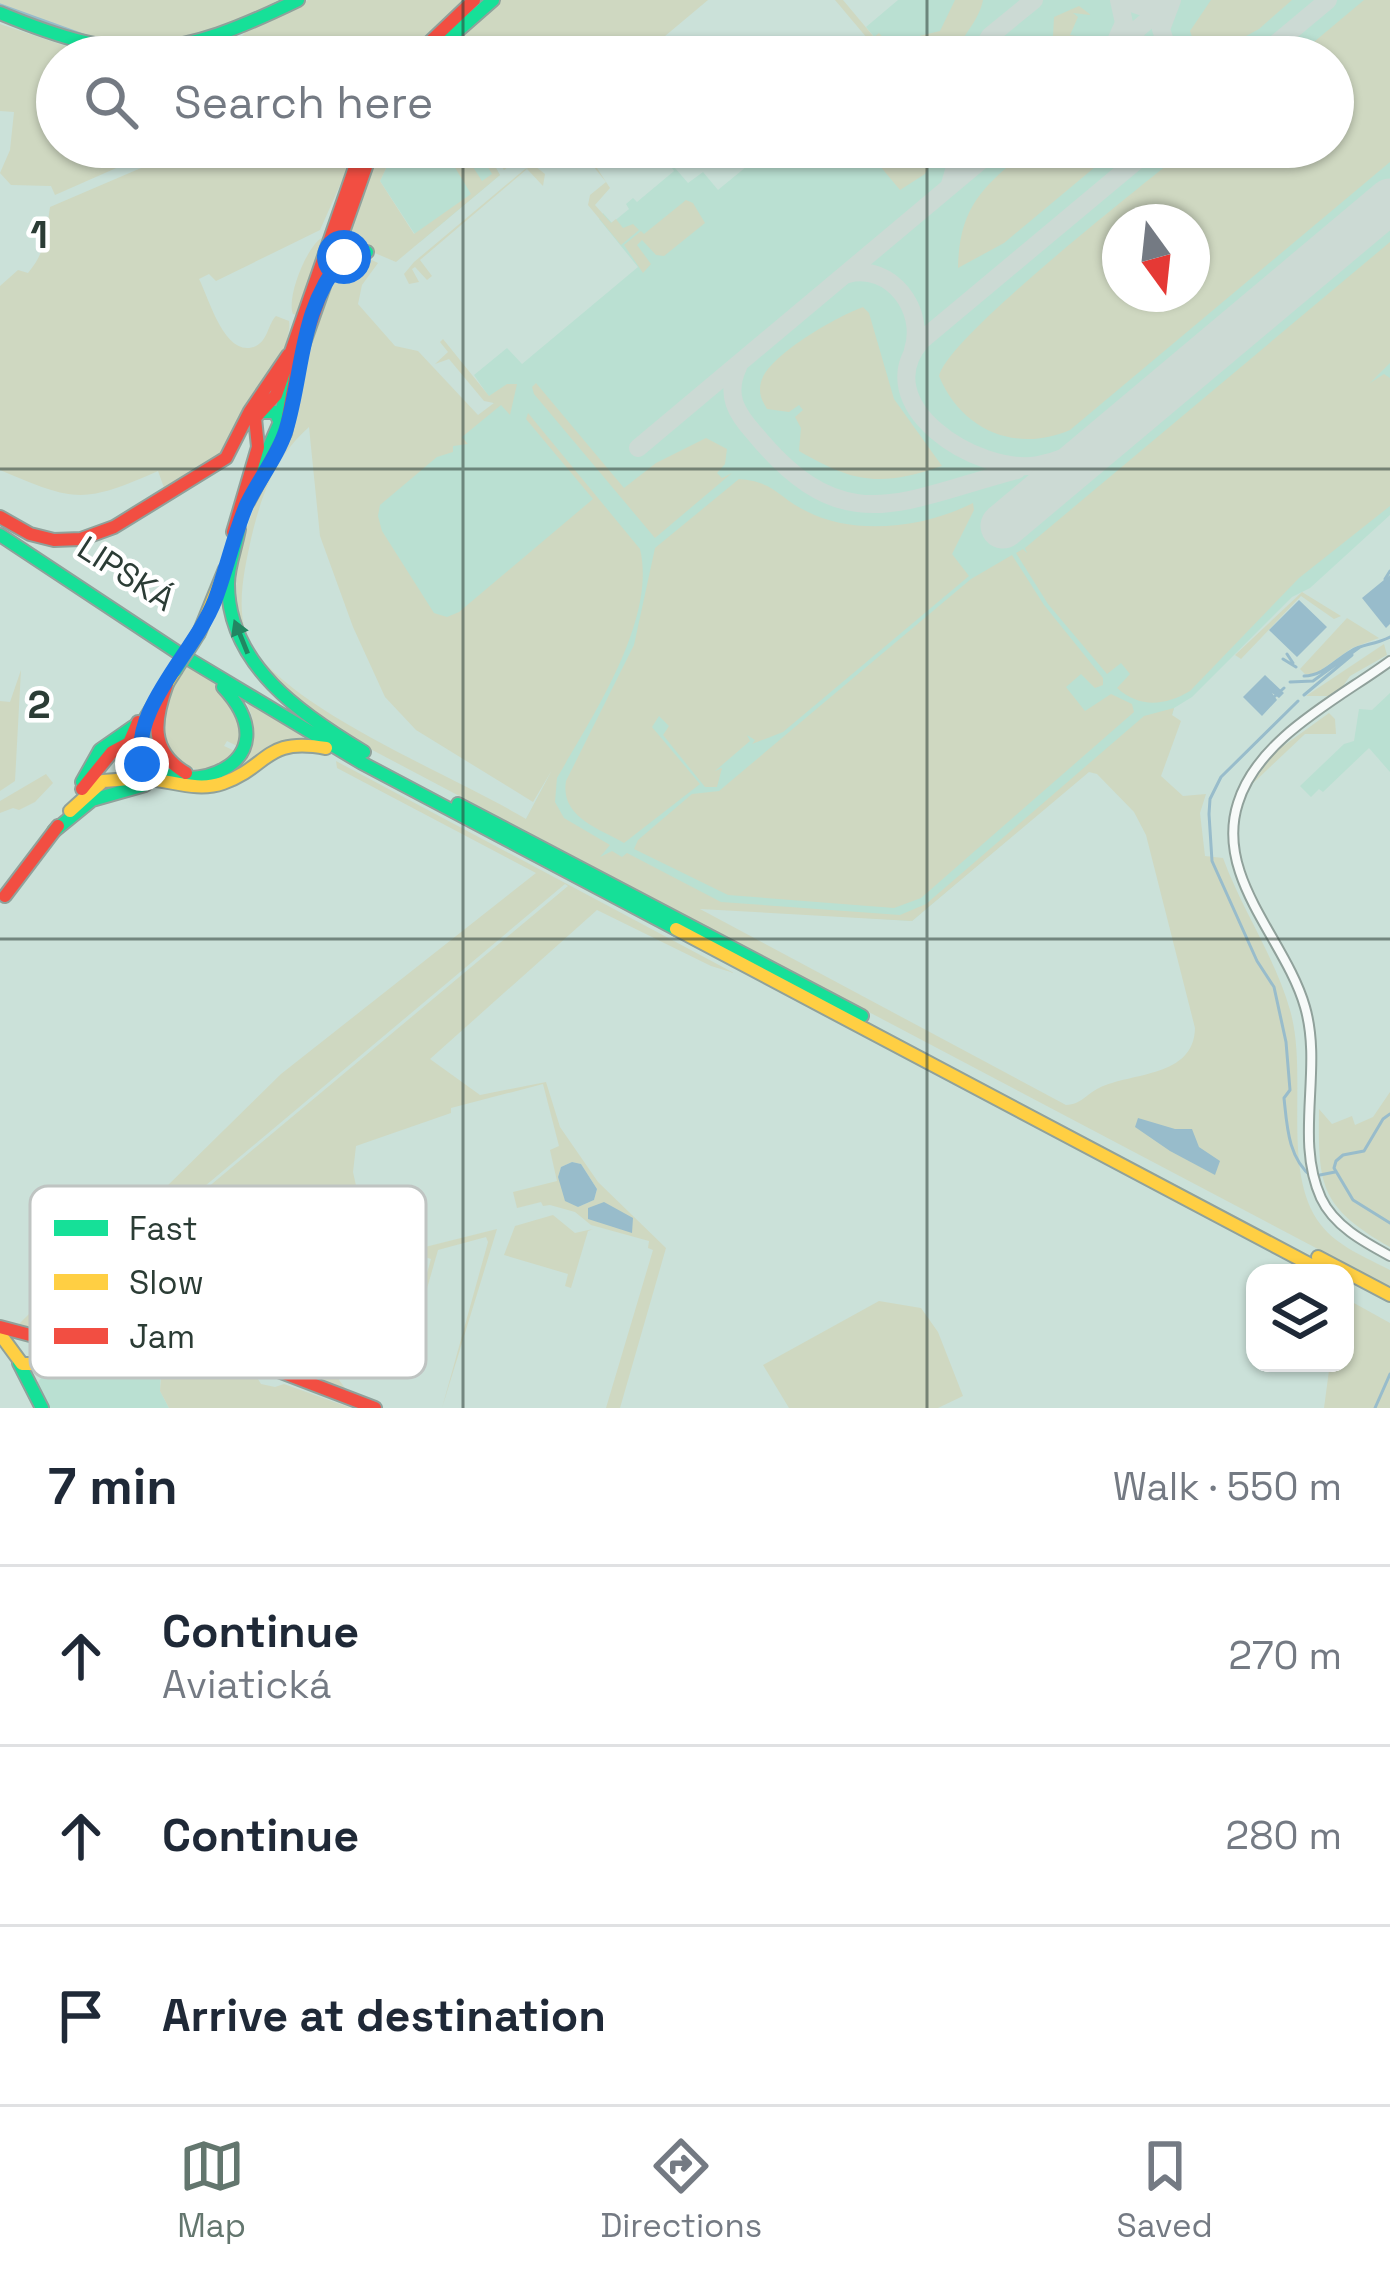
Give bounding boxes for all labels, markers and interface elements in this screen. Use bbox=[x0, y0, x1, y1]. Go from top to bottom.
search box bbox=[36, 36, 1354, 168]
icon: search bbox=[78, 69, 144, 135]
text: Search here bbox=[174, 74, 433, 131]
north arrow bbox=[1102, 204, 1210, 312]
text: 1 bbox=[30, 210, 48, 259]
route start bbox=[317, 230, 371, 284]
street label: LIPSKÁ bbox=[70, 527, 182, 621]
one-way arrow bbox=[230, 618, 249, 654]
text: 2 bbox=[27, 680, 51, 729]
route end bbox=[115, 737, 169, 791]
legend bbox=[30, 1186, 426, 1378]
text: Fast bbox=[129, 1208, 198, 1250]
text: Slow bbox=[129, 1262, 204, 1304]
map controls bbox=[1246, 1264, 1354, 1372]
button: layers bbox=[1246, 1264, 1354, 1372]
text: Jam bbox=[129, 1316, 195, 1358]
text: 7 min bbox=[48, 1454, 178, 1519]
text: Walk · 550 m bbox=[1113, 1462, 1342, 1511]
text: Continue bbox=[162, 1603, 359, 1660]
icon: ahead bbox=[48, 1623, 114, 1689]
text: 270 m bbox=[1229, 1631, 1342, 1680]
text: Aviatická bbox=[162, 1660, 331, 1709]
icon: ahead bbox=[48, 1803, 114, 1869]
text: Continue bbox=[162, 1807, 359, 1864]
text: 280 m bbox=[1226, 1811, 1342, 1860]
icon: arrive bbox=[48, 1983, 114, 2049]
text: Arrive at destination bbox=[162, 1987, 606, 2044]
tab: Map bbox=[177, 2133, 246, 2247]
tab: Directions bbox=[600, 2133, 762, 2247]
tab: Saved bbox=[1117, 2133, 1213, 2247]

